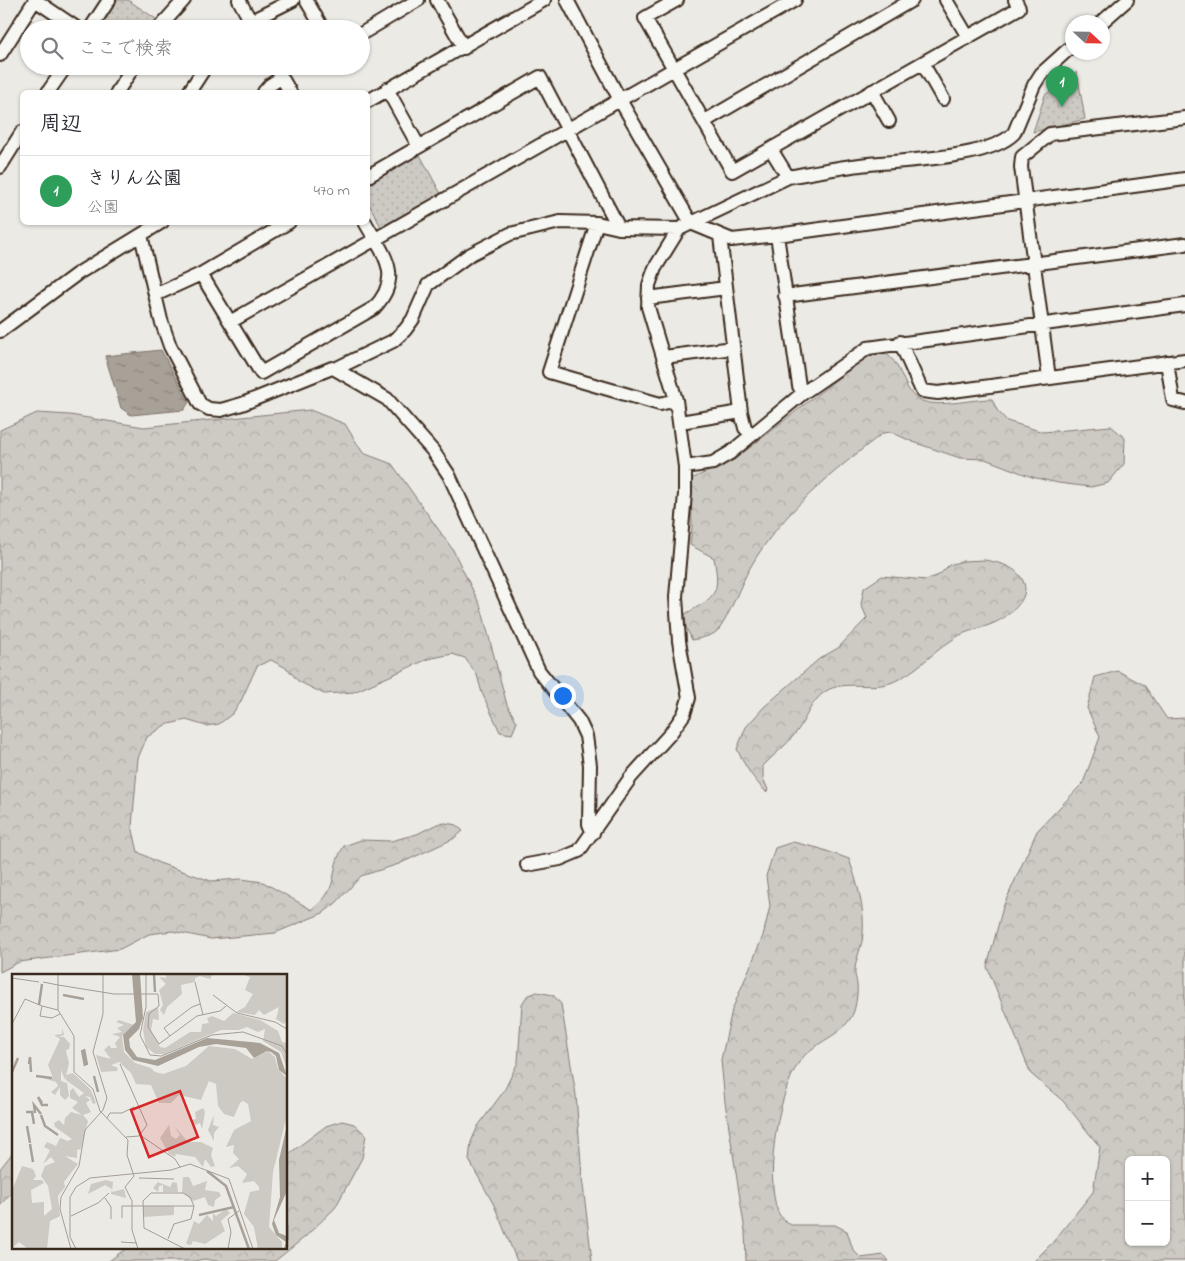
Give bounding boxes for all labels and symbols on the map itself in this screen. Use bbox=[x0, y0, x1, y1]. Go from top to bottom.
north arrow bbox=[1065, 15, 1110, 60]
pin: 1 bbox=[1046, 66, 1078, 107]
your location bbox=[550, 683, 576, 709]
inset map bbox=[12, 974, 288, 1248]

